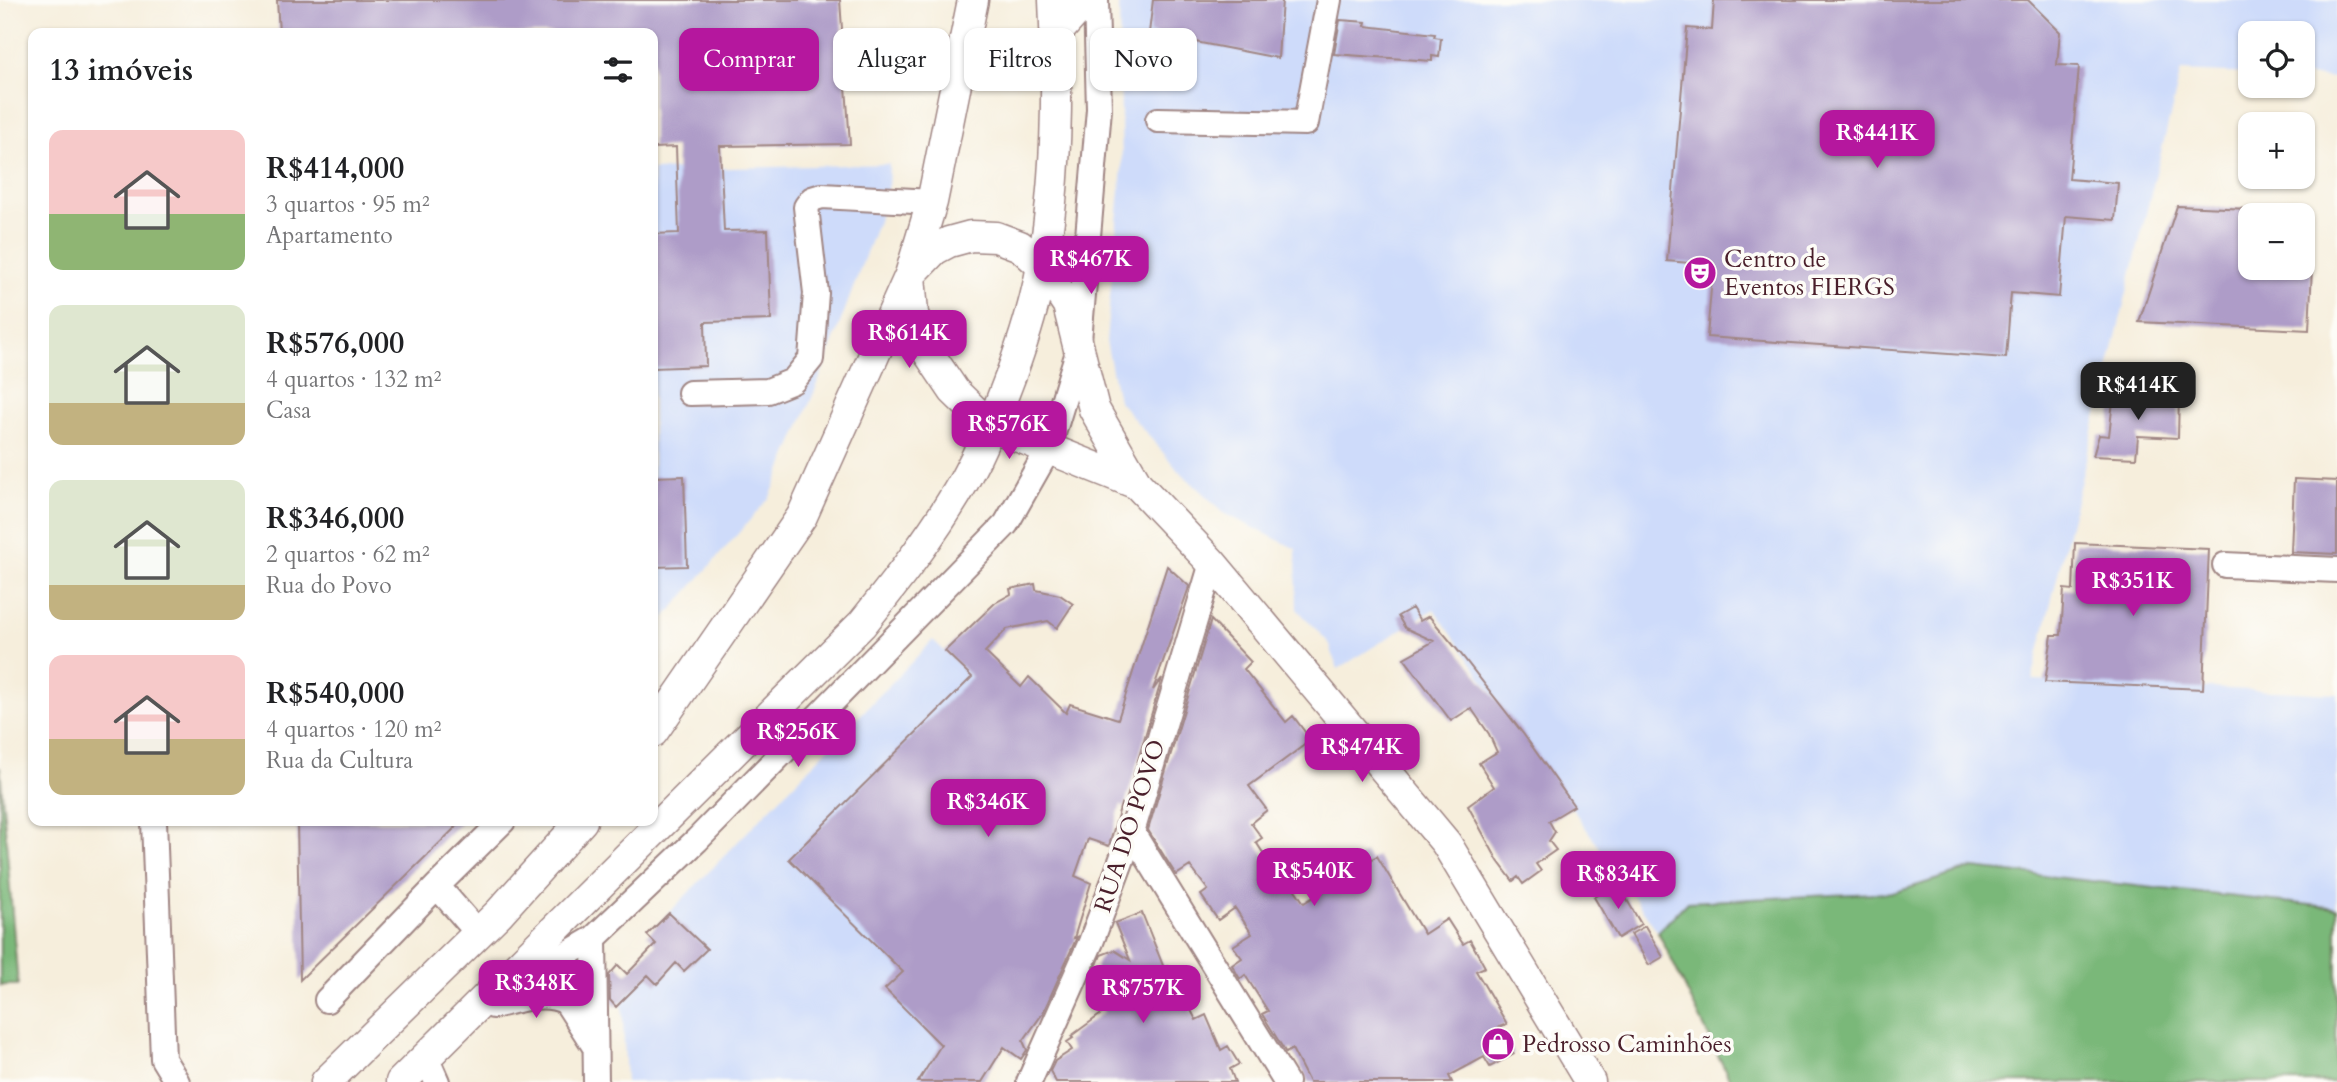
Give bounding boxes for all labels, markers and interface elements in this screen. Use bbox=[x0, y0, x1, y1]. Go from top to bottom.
map controls bbox=[2238, 21, 2315, 280]
button: locate bbox=[2238, 21, 2315, 98]
chip: Comprar bbox=[679, 28, 819, 91]
chip: Alugar bbox=[833, 28, 950, 91]
chip: Filtros bbox=[964, 28, 1076, 91]
chip: Novo bbox=[1090, 28, 1197, 91]
text: 13 imóveis bbox=[49, 50, 193, 91]
icon: filters bbox=[599, 51, 637, 89]
pin: R$441K bbox=[1820, 110, 1934, 170]
button: + bbox=[2238, 112, 2315, 189]
text: R$441K bbox=[1836, 117, 1918, 148]
text: R$414,000 bbox=[266, 148, 404, 189]
icon: home bbox=[105, 158, 189, 242]
text: 3 quartos · 95 m² bbox=[266, 189, 430, 220]
button: − bbox=[2238, 203, 2315, 280]
text: Apartamento bbox=[266, 220, 393, 251]
pin: R$467K bbox=[1034, 236, 1148, 296]
text: R$467K bbox=[1050, 243, 1132, 274]
place label: Centro de Eventos FIERGS bbox=[1724, 243, 1895, 304]
theatre icon: Centro de Eventos FIERGS bbox=[1681, 254, 1719, 292]
pin: R$614K bbox=[852, 310, 966, 370]
text: R$614K bbox=[868, 317, 950, 348]
text: R$576,000 bbox=[266, 323, 404, 364]
icon: home bbox=[105, 333, 189, 417]
pin: R$414K bbox=[2081, 362, 2195, 422]
text: 4 quartos · 132 m² bbox=[266, 364, 441, 395]
text: R$414K bbox=[2097, 369, 2179, 400]
text: Casa bbox=[266, 395, 311, 426]
pin: R$576K bbox=[952, 402, 1066, 461]
text: R$576K bbox=[968, 408, 1050, 439]
text: R$346,000 bbox=[266, 498, 404, 539]
icon: home bbox=[105, 508, 189, 592]
text: 2 quartos · 62 m² bbox=[266, 539, 430, 570]
pin: R$351K bbox=[2076, 558, 2190, 618]
text: R$351K bbox=[2092, 565, 2174, 596]
text: Rua do Povo bbox=[266, 570, 392, 601]
text: R$540,000 bbox=[266, 673, 404, 714]
icon: home bbox=[105, 683, 189, 767]
pin: R$256K bbox=[741, 710, 855, 769]
text: 4 quartos · 120 m² bbox=[266, 714, 441, 745]
text: R$256K bbox=[757, 716, 839, 747]
pin: R$474K bbox=[1305, 724, 1419, 784]
text: R$474K bbox=[1321, 731, 1403, 762]
street label: RUA DO POVO bbox=[1087, 735, 1173, 917]
text: Rua da Cultura bbox=[266, 745, 413, 776]
pin: R$346K bbox=[931, 780, 1045, 839]
text: R$346K bbox=[947, 786, 1029, 817]
pin: R$540K bbox=[1257, 848, 1371, 908]
pin: R$834K bbox=[1561, 852, 1675, 911]
text: R$540K bbox=[1273, 855, 1355, 886]
text: R$834K bbox=[1577, 858, 1659, 889]
pin: R$348K bbox=[479, 960, 593, 1020]
pin: R$757K bbox=[1086, 965, 1200, 1025]
text: R$348K bbox=[495, 967, 577, 998]
text: R$757K bbox=[1102, 972, 1184, 1003]
shop icon: Pedrosso Caminhões bbox=[1479, 1025, 1517, 1063]
place label: Pedrosso Caminhões bbox=[1522, 1028, 1731, 1061]

